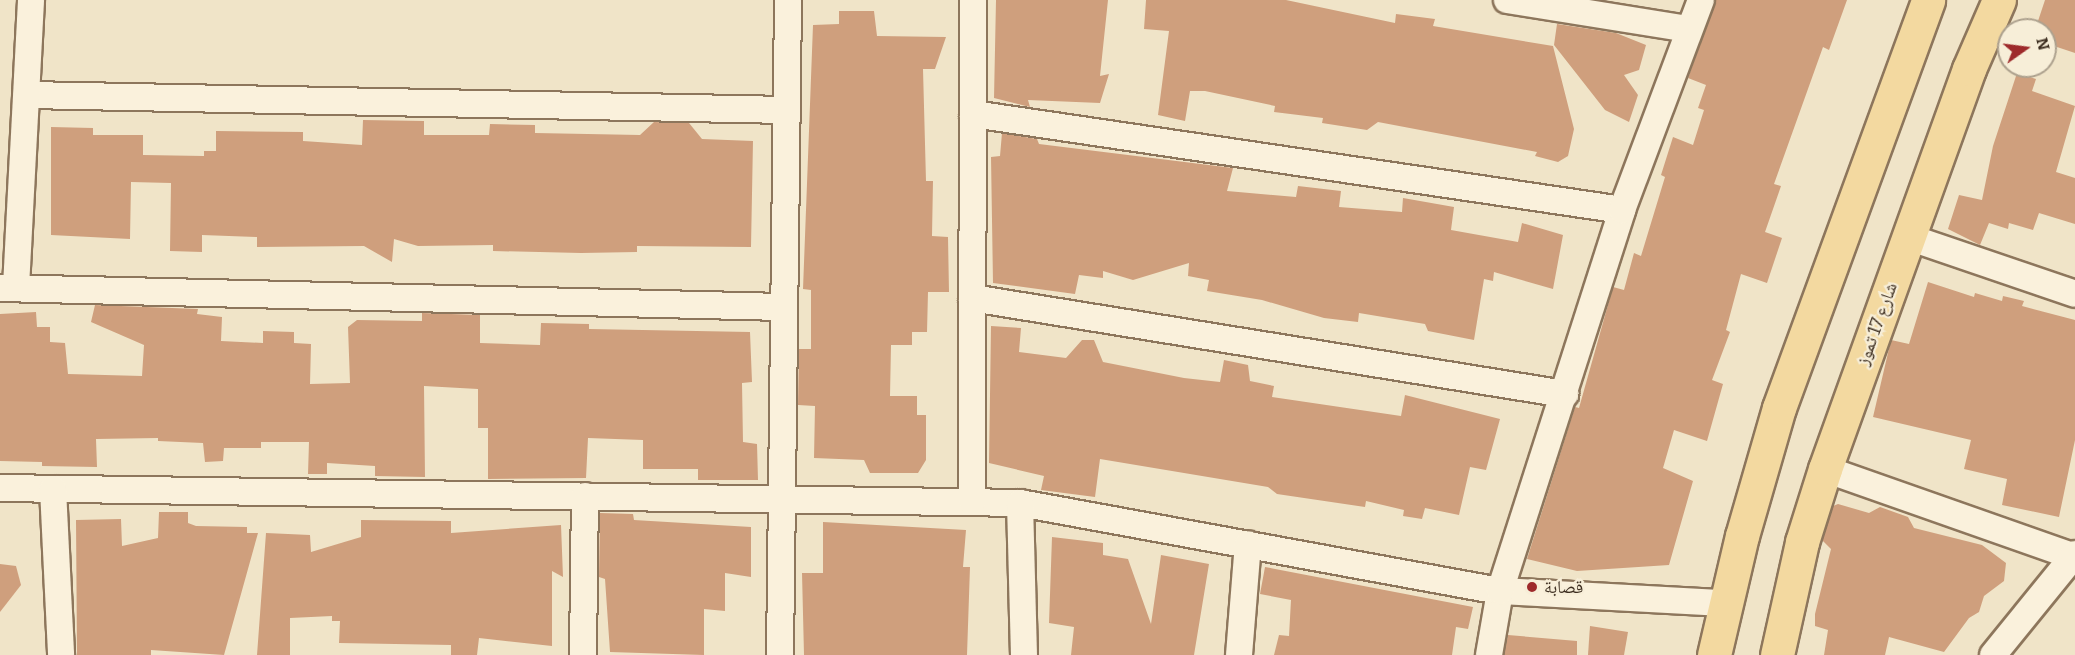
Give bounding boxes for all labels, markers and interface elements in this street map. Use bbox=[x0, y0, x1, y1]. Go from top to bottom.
north arrow bbox=[1997, 18, 2057, 78]
text: N bbox=[2032, 36, 2054, 52]
street label: شارع 17 تموز bbox=[1852, 280, 1902, 368]
place label: قصابة bbox=[1544, 576, 1583, 598]
marker: قصابة bbox=[1525, 580, 1539, 594]

